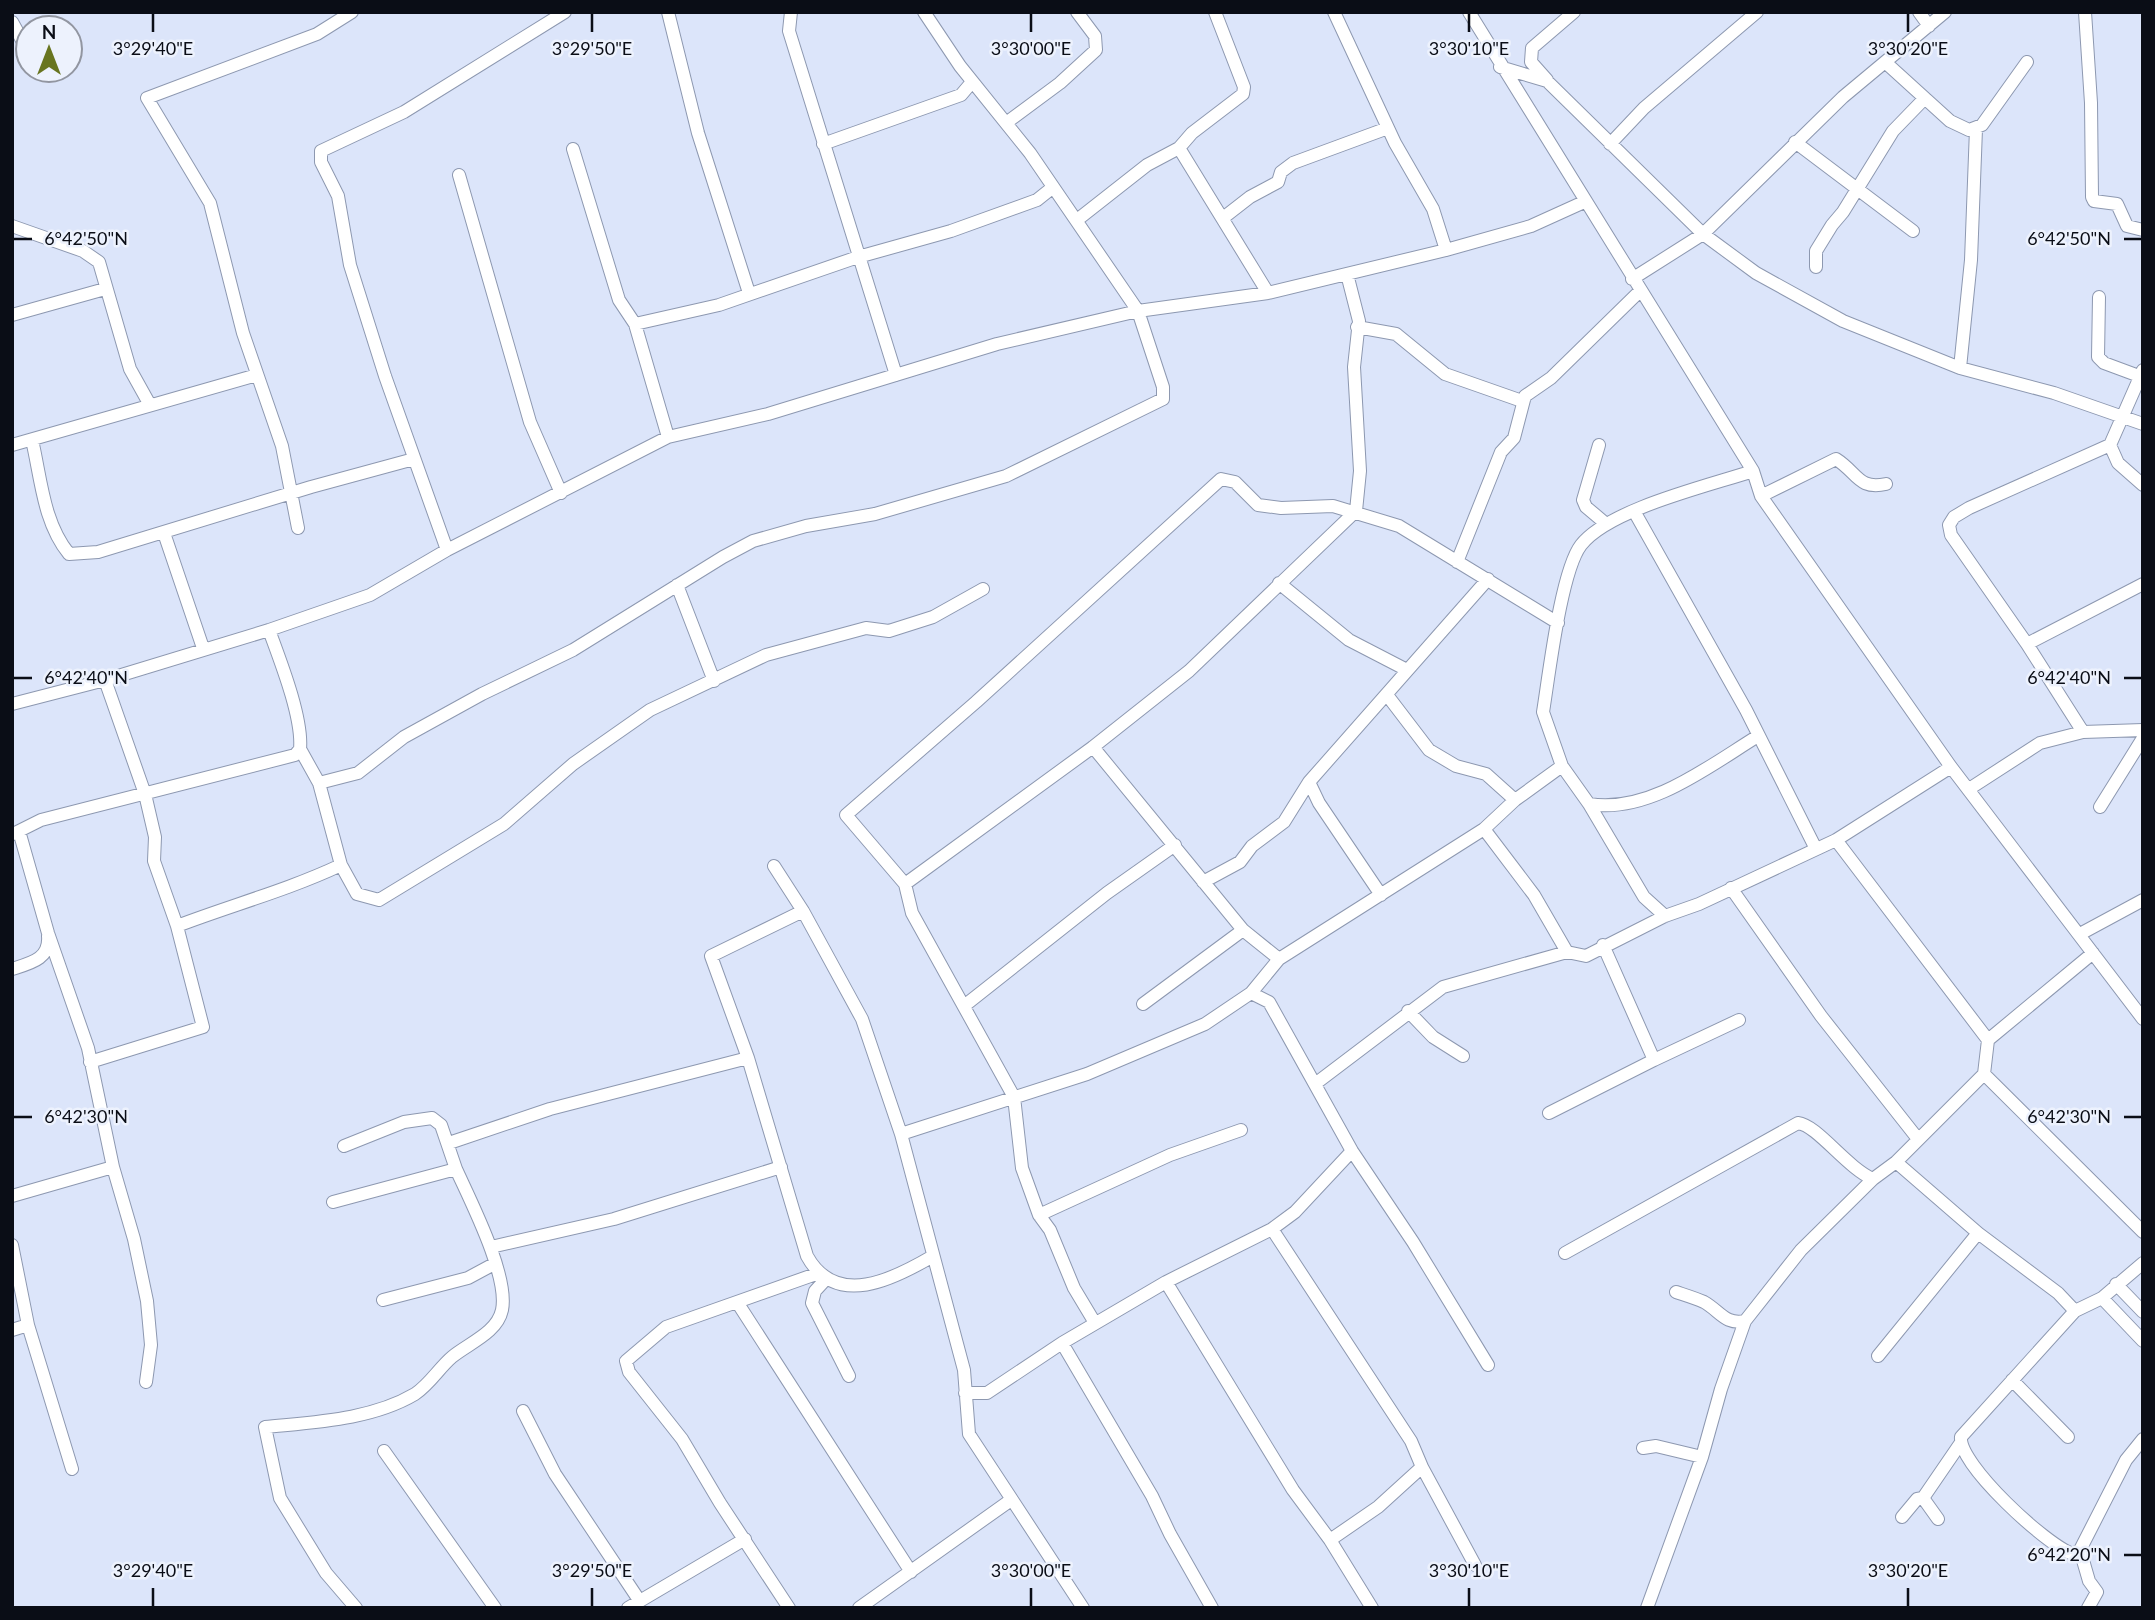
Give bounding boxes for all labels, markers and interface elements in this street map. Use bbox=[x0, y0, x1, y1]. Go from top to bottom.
north arrow bbox=[14, 14, 84, 84]
text: N bbox=[42, 20, 56, 43]
text: 3°29'40"E bbox=[113, 37, 193, 59]
text: 3°29'50"E bbox=[552, 37, 632, 59]
text: 3°30'00"E bbox=[991, 37, 1071, 59]
text: 3°30'10"E bbox=[1429, 37, 1509, 59]
text: 3°30'20"E bbox=[1868, 37, 1948, 59]
text: 6°42'50"N bbox=[44, 227, 128, 249]
text: 6°42'50"N bbox=[2027, 227, 2111, 249]
text: 6°42'40"N bbox=[44, 666, 128, 688]
text: 6°42'40"N bbox=[2027, 666, 2111, 688]
text: 6°42'30"N bbox=[44, 1105, 128, 1127]
text: 6°42'30"N bbox=[2027, 1105, 2111, 1127]
text: 6°42'20"N bbox=[2027, 1543, 2111, 1565]
text: 3°29'40"E bbox=[113, 1559, 193, 1581]
text: 3°29'50"E bbox=[552, 1559, 632, 1581]
text: 3°30'00"E bbox=[991, 1559, 1071, 1581]
text: 3°30'10"E bbox=[1429, 1559, 1509, 1581]
text: 3°30'20"E bbox=[1868, 1559, 1948, 1581]

